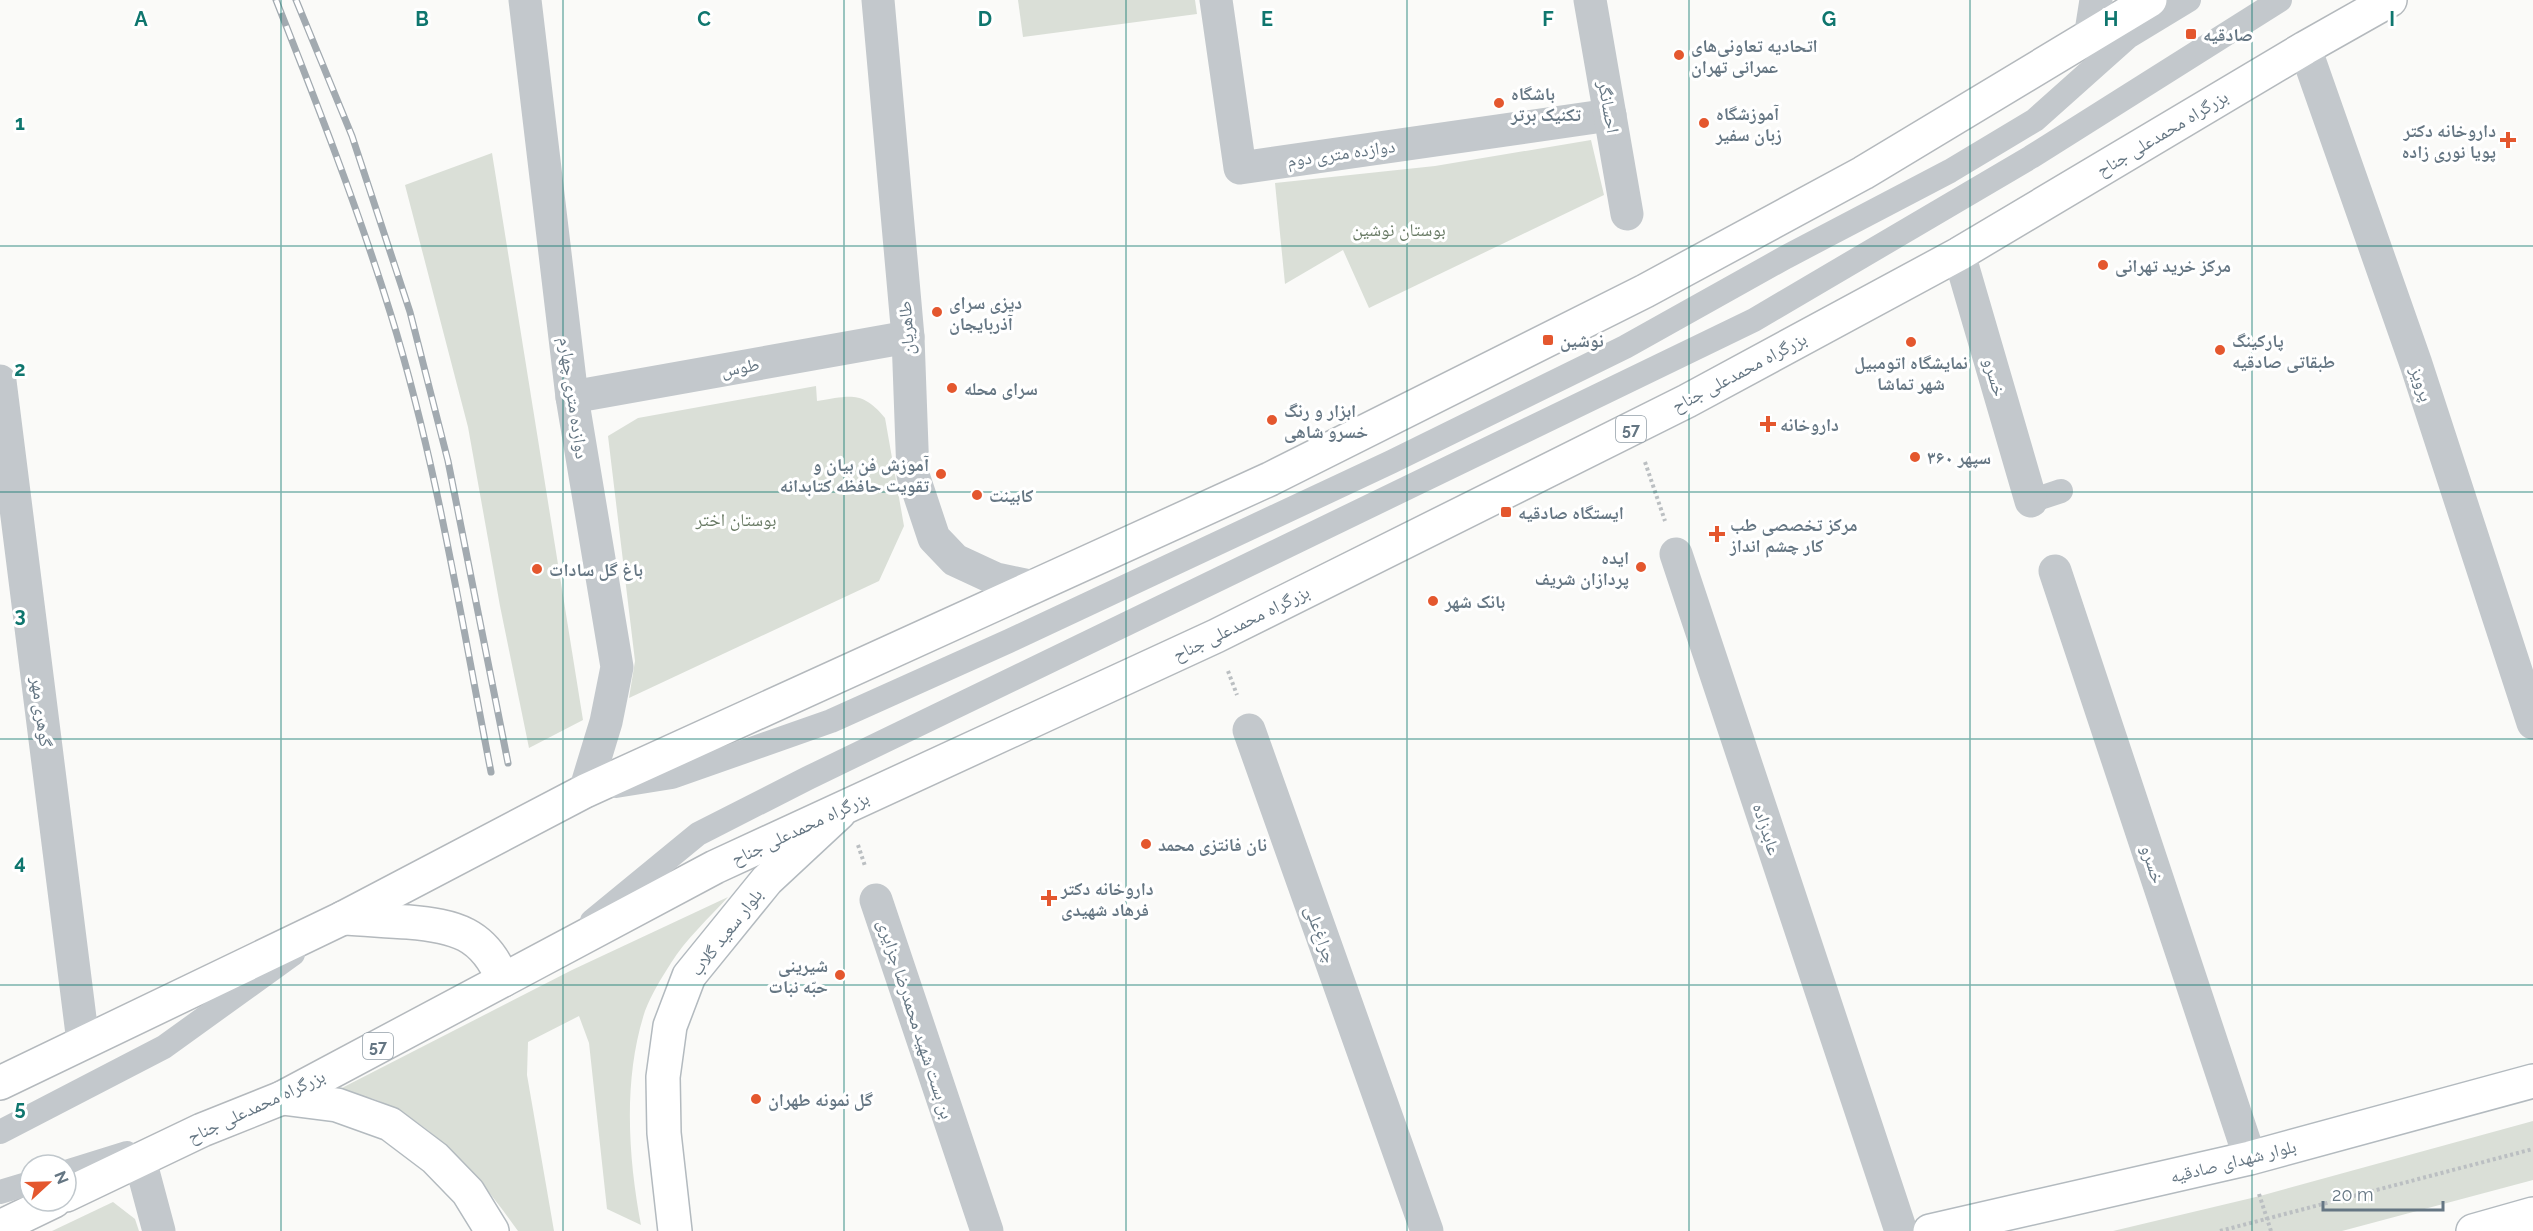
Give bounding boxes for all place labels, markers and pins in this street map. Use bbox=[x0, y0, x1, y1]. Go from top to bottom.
place label: صادقیه bbox=[2203, 24, 2253, 45]
marker: صادقیه bbox=[2184, 27, 2198, 41]
place label: اتحادیه تعاونی‌های عمرانی تهران bbox=[1691, 35, 1818, 78]
marker: اتحادیه تعاونی‌های عمرانی تهران bbox=[1672, 48, 1686, 62]
place label: باشگاه تکنیک برتر bbox=[1510, 83, 1581, 125]
marker: باشگاه تکنیک برتر bbox=[1492, 96, 1506, 110]
place label: آموزشگاه زبان سفیر bbox=[1715, 103, 1782, 146]
marker: آموزشگاه زبان سفیر bbox=[1697, 116, 1711, 130]
place label: داروخانه دکتر پویا نوری زاده bbox=[2402, 120, 2496, 163]
marker: داروخانه دکتر پویا نوری زاده bbox=[2501, 133, 2515, 147]
place label: مرکز خرید تهرانی bbox=[2115, 255, 2231, 277]
marker: مرکز خرید تهرانی bbox=[2096, 258, 2110, 272]
place label: دیزی سرای آذربایجان bbox=[949, 292, 1022, 335]
marker: دیزی سرای آذربایجان bbox=[930, 305, 944, 319]
place label: نوشین bbox=[1560, 330, 1604, 352]
place label: پارکینگ طبقاتی صادقیه bbox=[2232, 330, 2335, 373]
marker: نوشین bbox=[1541, 333, 1555, 347]
marker: نمایشگاه اتومبیل شهر تماشا bbox=[1904, 335, 1918, 349]
marker: پارکینگ طبقاتی صادقیه bbox=[2213, 343, 2227, 357]
place label: نمایشگاه اتومبیل شهر تماشا bbox=[1854, 352, 1968, 394]
place label: سرای محله bbox=[964, 378, 1038, 400]
marker: سرای محله bbox=[945, 381, 959, 395]
place label: ابزار و رنگ خسرو شاهی bbox=[1284, 400, 1368, 443]
marker: ابزار و رنگ خسرو شاهی bbox=[1265, 413, 1279, 427]
place label: داروخانه bbox=[1780, 414, 1839, 435]
marker: داروخانه bbox=[1761, 417, 1775, 431]
place label: سپهر ۳۶۰ bbox=[1927, 447, 1991, 469]
marker: سپهر ۳۶۰ bbox=[1908, 450, 1922, 464]
place label: آموزش فن بیان و تقویت حافظه کتابدانه bbox=[780, 454, 929, 496]
marker: آموزش فن بیان و تقویت حافظه کتابدانه bbox=[934, 467, 948, 481]
place label: کابینت bbox=[989, 485, 1034, 506]
marker: کابینت bbox=[970, 488, 984, 502]
place label: ایستگاه صادقیه bbox=[1518, 502, 1624, 523]
marker: ایستگاه صادقیه bbox=[1499, 505, 1513, 519]
place label: مرکز تخصصی طب کار چشم انداز bbox=[1729, 514, 1857, 558]
marker: مرکز تخصصی طب کار چشم انداز bbox=[1708, 525, 1726, 543]
place label: ایده پردازان شریف bbox=[1535, 547, 1629, 590]
place label: باغ گل سادات bbox=[549, 559, 643, 581]
marker: ایده پردازان شریف bbox=[1634, 560, 1648, 574]
marker: باغ گل سادات bbox=[530, 562, 544, 576]
place label: بانک شهر bbox=[1444, 591, 1505, 612]
marker: بانک شهر bbox=[1426, 594, 1440, 608]
place label: نان فانتزی محمد bbox=[1158, 834, 1267, 856]
marker: نان فانتزی محمد bbox=[1139, 837, 1153, 851]
place label: داروخانه دکتر فرهاد شهیدی bbox=[1060, 878, 1154, 921]
marker: داروخانه دکتر فرهاد شهیدی bbox=[1042, 891, 1056, 905]
place label: شیرینی حبّه نبات bbox=[768, 955, 828, 997]
marker: شیرینی حبّه نبات bbox=[833, 968, 847, 982]
place label: گل نمونه طهران bbox=[768, 1089, 873, 1111]
marker: گل نمونه طهران bbox=[749, 1092, 763, 1106]

